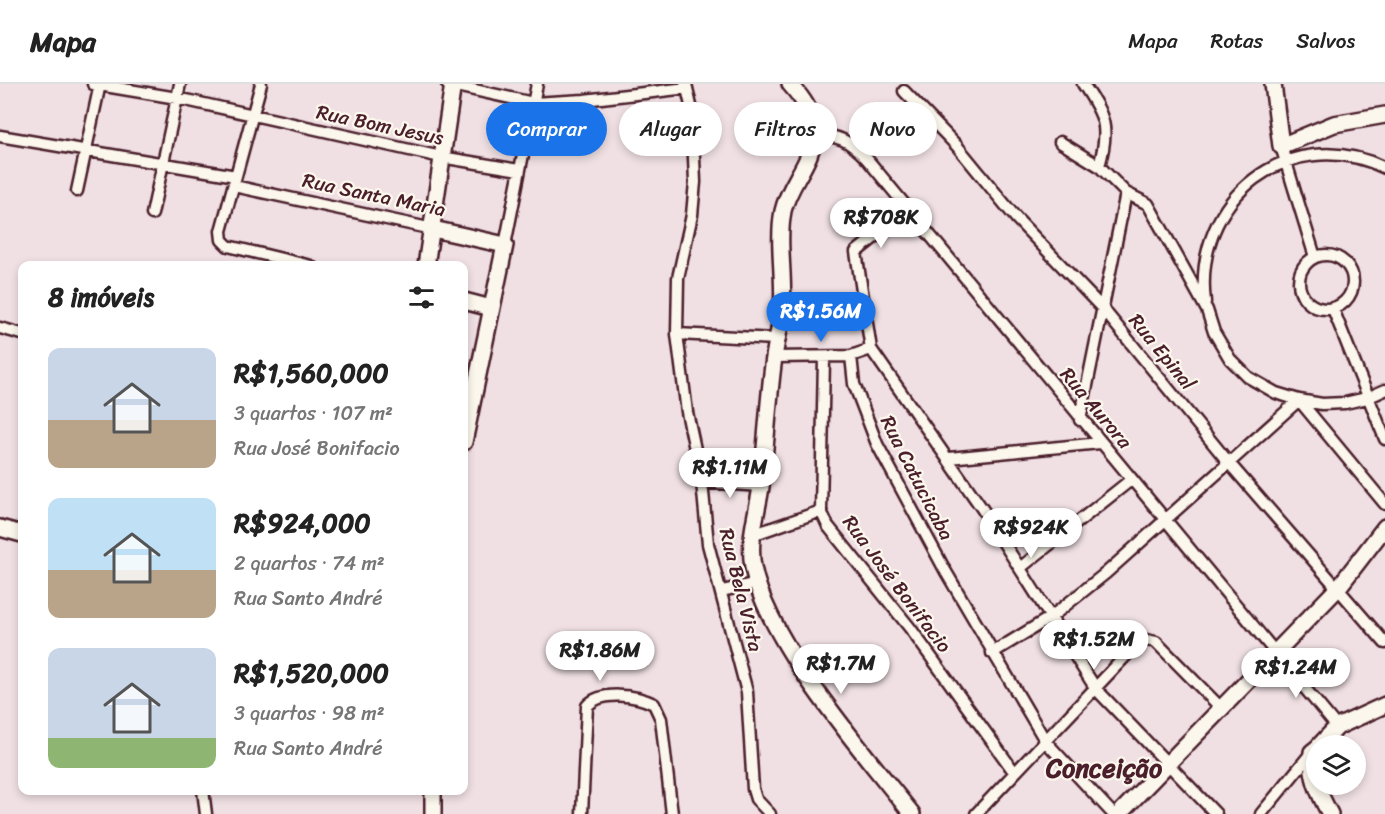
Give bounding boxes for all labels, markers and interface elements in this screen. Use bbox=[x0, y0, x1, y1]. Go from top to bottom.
text: Mapa bbox=[30, 17, 96, 66]
text: Mapa bbox=[1128, 22, 1177, 60]
text: Rotas bbox=[1210, 22, 1263, 60]
text: Salvos bbox=[1296, 22, 1355, 60]
street label: Rua Bom Jesus bbox=[313, 94, 448, 156]
chip: Comprar bbox=[486, 102, 607, 156]
chip: Alugar bbox=[619, 102, 722, 156]
chip: Filtros bbox=[734, 102, 837, 156]
chip: Novo bbox=[849, 102, 937, 156]
street label: Rua Santa Maria bbox=[299, 163, 449, 227]
pin: R$708K bbox=[832, 198, 930, 249]
text: R$708K bbox=[844, 200, 918, 235]
text: 8 imóveis bbox=[48, 274, 154, 320]
icon: filters bbox=[405, 281, 438, 314]
pin: R$1.56M bbox=[766, 292, 876, 343]
text: R$1.56M bbox=[781, 294, 861, 329]
street label: Rua Epinal bbox=[1120, 305, 1205, 399]
text: R$1,560,000 bbox=[234, 350, 389, 396]
street label: Rua Aurora bbox=[1051, 359, 1142, 458]
icon: home bbox=[96, 372, 168, 444]
text: 3 quartos · 107 m² bbox=[234, 396, 393, 431]
street label: Rua Catucicaba bbox=[870, 409, 964, 547]
text: Rua José Bonifacio bbox=[234, 431, 400, 466]
pin: R$1.11M bbox=[675, 448, 785, 499]
text: R$1.11M bbox=[693, 450, 767, 485]
text: R$924,000 bbox=[234, 500, 371, 546]
street label: Rua José Bonifacio bbox=[833, 507, 961, 661]
pin: R$924K bbox=[982, 508, 1080, 559]
text: R$924K bbox=[994, 510, 1068, 545]
icon: home bbox=[96, 522, 168, 594]
street label: Rua Bela Vista bbox=[709, 525, 773, 655]
text: 2 quartos · 74 m² bbox=[234, 546, 385, 581]
text: Rua Santo André bbox=[234, 581, 383, 616]
pin: R$1.52M bbox=[1039, 620, 1149, 671]
text: R$1.52M bbox=[1053, 622, 1135, 657]
pin: R$1.86M bbox=[545, 631, 655, 682]
text: R$1.86M bbox=[560, 633, 640, 668]
pin: R$1.7M bbox=[792, 644, 890, 695]
text: R$1.7M bbox=[807, 646, 875, 681]
pin: R$1.24M bbox=[1241, 648, 1351, 699]
text: R$1,520,000 bbox=[234, 650, 389, 696]
text: R$1.24M bbox=[1255, 650, 1337, 685]
icon: home bbox=[96, 672, 168, 744]
text: 3 quartos · 98 m² bbox=[234, 696, 385, 731]
text: Rua Santo André bbox=[234, 731, 383, 766]
map controls bbox=[1306, 735, 1366, 795]
button: layers bbox=[1306, 735, 1366, 795]
district label: Conceição bbox=[1045, 745, 1163, 791]

